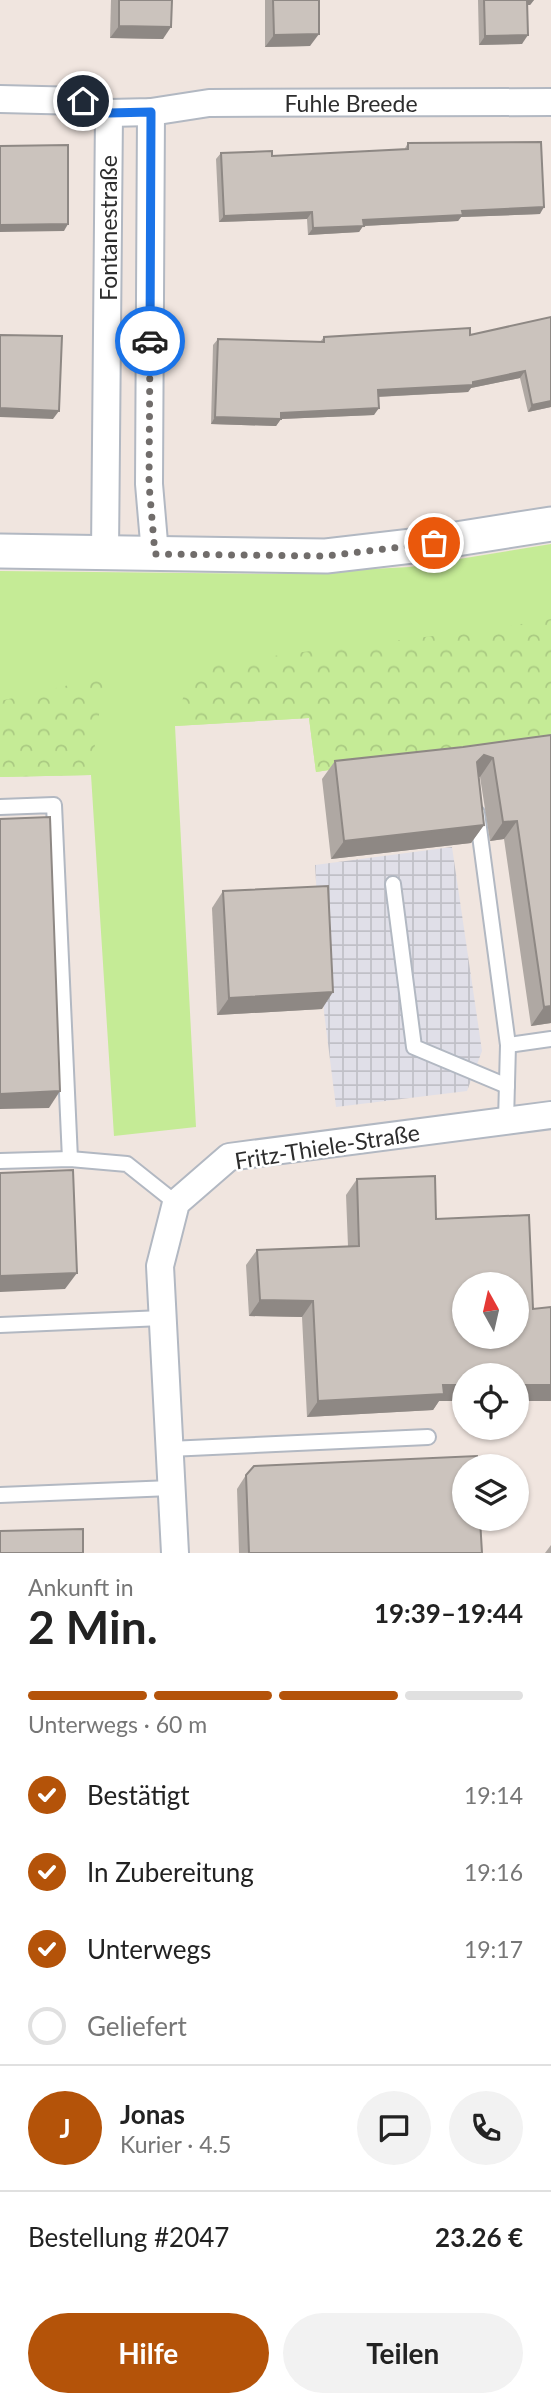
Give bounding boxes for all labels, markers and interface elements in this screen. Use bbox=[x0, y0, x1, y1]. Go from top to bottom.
pin bbox=[53, 71, 113, 131]
icon: home bbox=[64, 82, 102, 120]
street label: Fuhle Breede bbox=[284, 89, 418, 117]
street label: Fontanestraße bbox=[94, 155, 122, 301]
courier bbox=[115, 306, 185, 376]
icon: car bbox=[131, 322, 169, 360]
pin bbox=[404, 513, 464, 573]
icon: bag bbox=[415, 524, 453, 562]
street label: Fritz-Thiele-Straße bbox=[233, 1118, 421, 1174]
north arrow bbox=[452, 1272, 528, 1349]
map controls bbox=[452, 1272, 529, 1531]
button: locate bbox=[452, 1363, 529, 1440]
button: layers bbox=[452, 1454, 529, 1531]
text: Ankunft in bbox=[28, 1573, 134, 1601]
text: 19:39–19:44 bbox=[374, 1597, 523, 1629]
text: 2 Min. bbox=[28, 1599, 158, 1654]
text: Unterwegs · 60 m bbox=[28, 1710, 207, 1738]
icon: check bbox=[28, 1776, 66, 1814]
text: Bestätigt bbox=[87, 1779, 190, 1811]
text: 19:14 bbox=[464, 1781, 523, 1809]
icon: check bbox=[28, 1853, 66, 1891]
text: In Zubereitung bbox=[87, 1856, 254, 1888]
text: 19:16 bbox=[464, 1858, 523, 1886]
icon: check bbox=[28, 1930, 66, 1968]
text: Unterwegs bbox=[87, 1933, 211, 1965]
text: 19:17 bbox=[464, 1935, 523, 1963]
text: Geliefert bbox=[87, 2010, 187, 2042]
button: chat bbox=[357, 2091, 431, 2165]
button: phone bbox=[449, 2091, 523, 2165]
text: Jonas bbox=[120, 2098, 185, 2130]
text: J bbox=[59, 2112, 71, 2144]
text: Kurier · 4.5 bbox=[120, 2130, 231, 2158]
text: Bestellung #2047 bbox=[28, 2221, 229, 2253]
text: 23.26 € bbox=[435, 2221, 523, 2253]
button: Hilfe bbox=[28, 2313, 269, 2393]
button: Teilen bbox=[283, 2313, 523, 2393]

